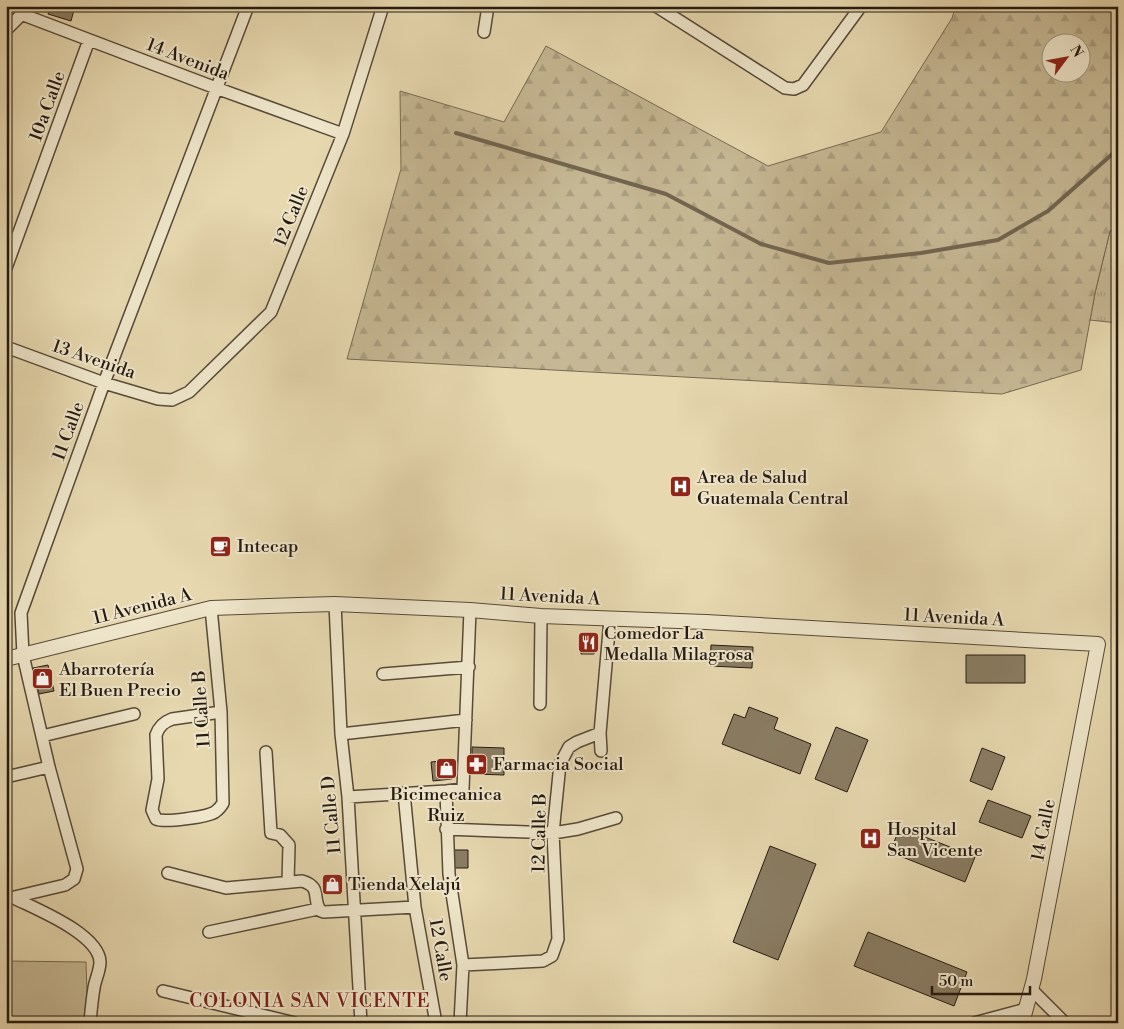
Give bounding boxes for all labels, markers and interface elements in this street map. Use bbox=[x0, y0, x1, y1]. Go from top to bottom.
north arrow bbox=[1042, 32, 1092, 82]
street label: 14 Avenida bbox=[143, 33, 233, 86]
text: N bbox=[1066, 42, 1087, 61]
street label: 10a Calle bbox=[24, 68, 71, 144]
street label: 12 Calle bbox=[269, 183, 314, 250]
street label: 13 Avenida bbox=[49, 334, 139, 385]
street label: 11 Calle bbox=[47, 399, 90, 464]
place label: Area de Salud Guatemala Central bbox=[696, 466, 849, 510]
hospital icon: Area de Salud Guatemala Central bbox=[669, 475, 693, 499]
cafe icon: Intecap bbox=[209, 534, 233, 558]
place label: Intecap bbox=[237, 535, 298, 558]
street label: 11 Avenida A bbox=[499, 582, 602, 611]
street label: 11 Avenida A bbox=[90, 583, 195, 630]
street label: 11 Avenida A bbox=[903, 603, 1006, 632]
place label: Comedor La Medalla Milagrosa bbox=[604, 622, 753, 666]
restaurant icon: Comedor La Medalla Milagrosa bbox=[576, 631, 600, 655]
place label: Abarrotería El Buen Precio bbox=[58, 658, 181, 702]
shop icon: Abarrotería El Buen Precio bbox=[31, 667, 55, 691]
street label: 11 Calle B bbox=[187, 670, 216, 748]
pharmacy icon: Farmacia Social bbox=[465, 752, 489, 776]
place label: Farmacia Social bbox=[493, 753, 624, 776]
shop icon: Bicimecanica Ruiz bbox=[434, 757, 458, 781]
street label: 11 Calle D bbox=[317, 775, 346, 855]
place label: Bicimecanica Ruiz bbox=[389, 783, 503, 827]
street label: 12 Calle B bbox=[527, 793, 552, 873]
street label: 14 Calle bbox=[1026, 797, 1061, 863]
place label: Hospital San Vicente bbox=[887, 818, 983, 862]
hospital icon: Hospital San Vicente bbox=[859, 827, 883, 851]
shop icon: Tienda Xelajú bbox=[320, 872, 344, 896]
place label: Tienda Xelajú bbox=[348, 873, 462, 896]
street label: 12 Calle bbox=[424, 917, 457, 983]
scale bar bbox=[932, 964, 1029, 996]
text: 50 m bbox=[939, 972, 973, 991]
district label: COLONIA SAN VICENTE bbox=[189, 989, 431, 1013]

